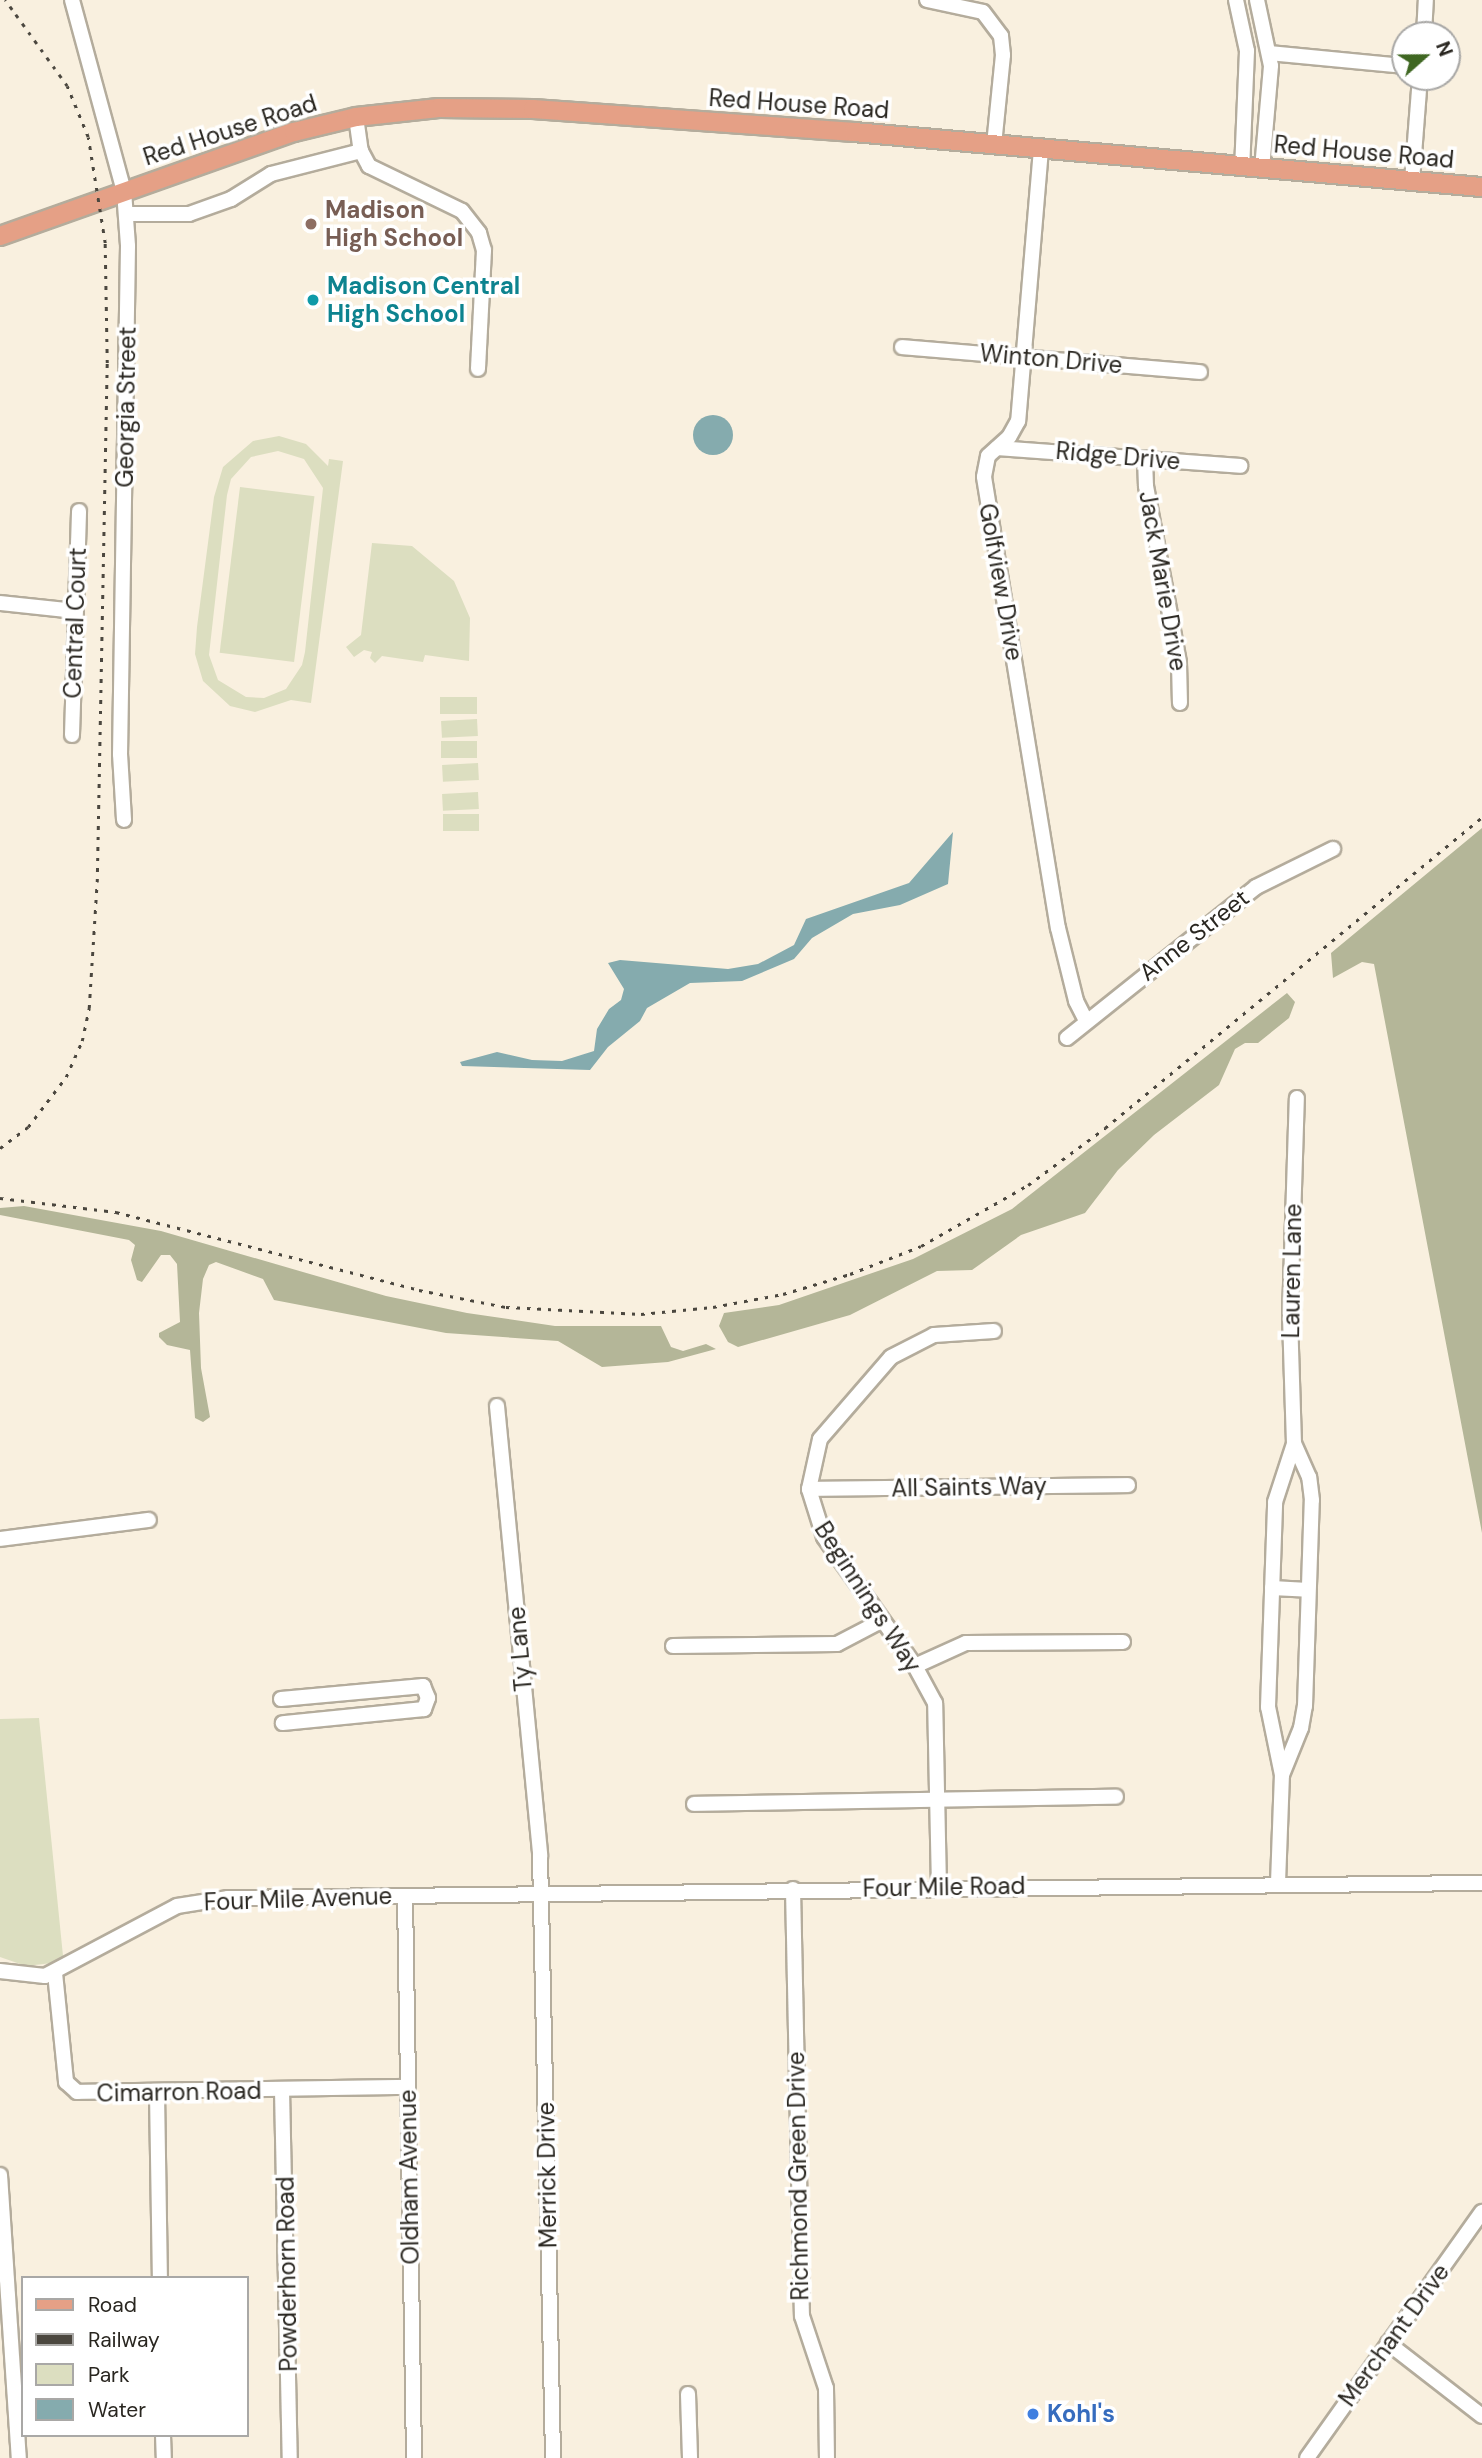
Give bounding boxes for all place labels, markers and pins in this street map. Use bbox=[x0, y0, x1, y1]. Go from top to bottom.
place label: Madison High School bbox=[325, 196, 463, 252]
marker: Madison High School bbox=[303, 216, 319, 232]
place label: Madison Central High School bbox=[327, 272, 520, 328]
marker: Madison Central High School bbox=[305, 292, 321, 308]
place label: Kohl's bbox=[1047, 2400, 1115, 2428]
marker: Kohl's bbox=[1025, 2406, 1041, 2422]

